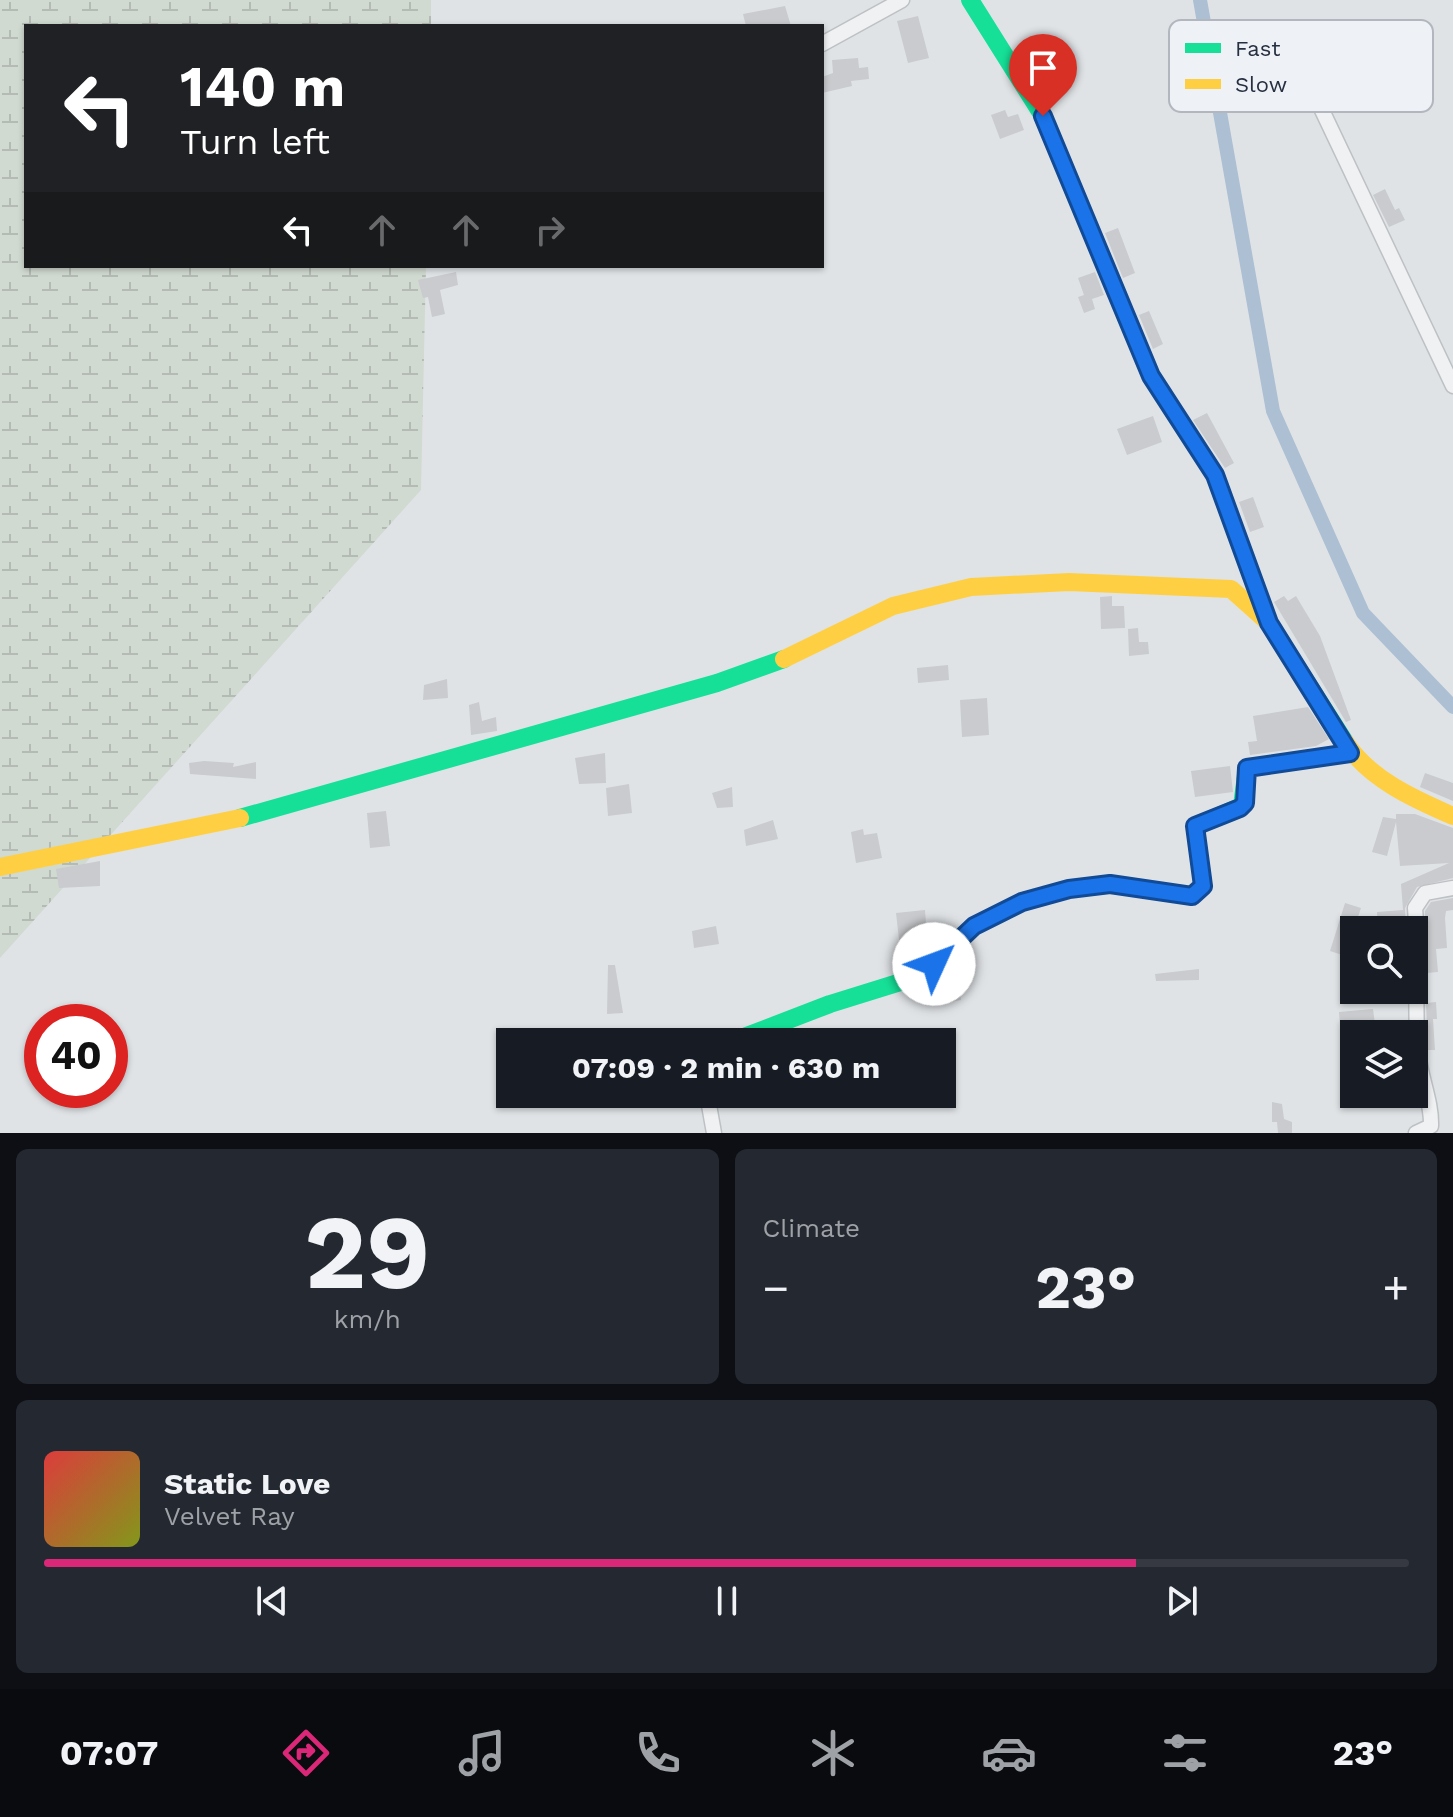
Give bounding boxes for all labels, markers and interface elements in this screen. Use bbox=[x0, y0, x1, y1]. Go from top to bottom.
legend bbox=[1169, 20, 1433, 112]
pin bbox=[1009, 34, 1077, 116]
text: Fast bbox=[1235, 36, 1281, 61]
icon: arrive bbox=[1021, 46, 1065, 90]
text: 140 m bbox=[180, 54, 345, 120]
icon: left bbox=[48, 56, 152, 160]
text: Slow bbox=[1235, 72, 1287, 97]
text: Turn left bbox=[180, 121, 330, 163]
icon: left bbox=[276, 208, 320, 252]
icon: ahead bbox=[360, 208, 404, 252]
icon: ahead bbox=[444, 208, 488, 252]
icon: right bbox=[528, 208, 572, 252]
map controls bbox=[1340, 916, 1428, 1108]
button: search bbox=[1340, 916, 1428, 1004]
position arrow bbox=[892, 922, 976, 1006]
speed limit sign: 40 bbox=[24, 1004, 128, 1108]
button: layers bbox=[1340, 1020, 1428, 1108]
text: 07:09 · 2 min · 630 m bbox=[572, 1050, 880, 1085]
text: 29 bbox=[304, 1191, 430, 1313]
text: Climate bbox=[763, 1213, 860, 1243]
text: 23° bbox=[1035, 1252, 1136, 1323]
text: − bbox=[763, 1262, 789, 1314]
text: + bbox=[1382, 1262, 1409, 1314]
text: km/h bbox=[334, 1304, 401, 1334]
text: Static Love bbox=[164, 1466, 330, 1501]
text: Velvet Ray bbox=[164, 1501, 295, 1531]
icon: previous bbox=[250, 1579, 294, 1623]
icon: pause bbox=[705, 1579, 749, 1623]
icon: next bbox=[1160, 1579, 1204, 1623]
icon: directions bbox=[278, 1725, 334, 1781]
icon: music bbox=[454, 1725, 510, 1781]
icon: phone bbox=[630, 1725, 686, 1781]
icon: climate bbox=[805, 1725, 861, 1781]
icon: car bbox=[981, 1725, 1037, 1781]
icon: filters bbox=[1157, 1725, 1213, 1781]
text: 07:07 bbox=[60, 1732, 158, 1774]
text: 23° bbox=[1333, 1732, 1393, 1774]

